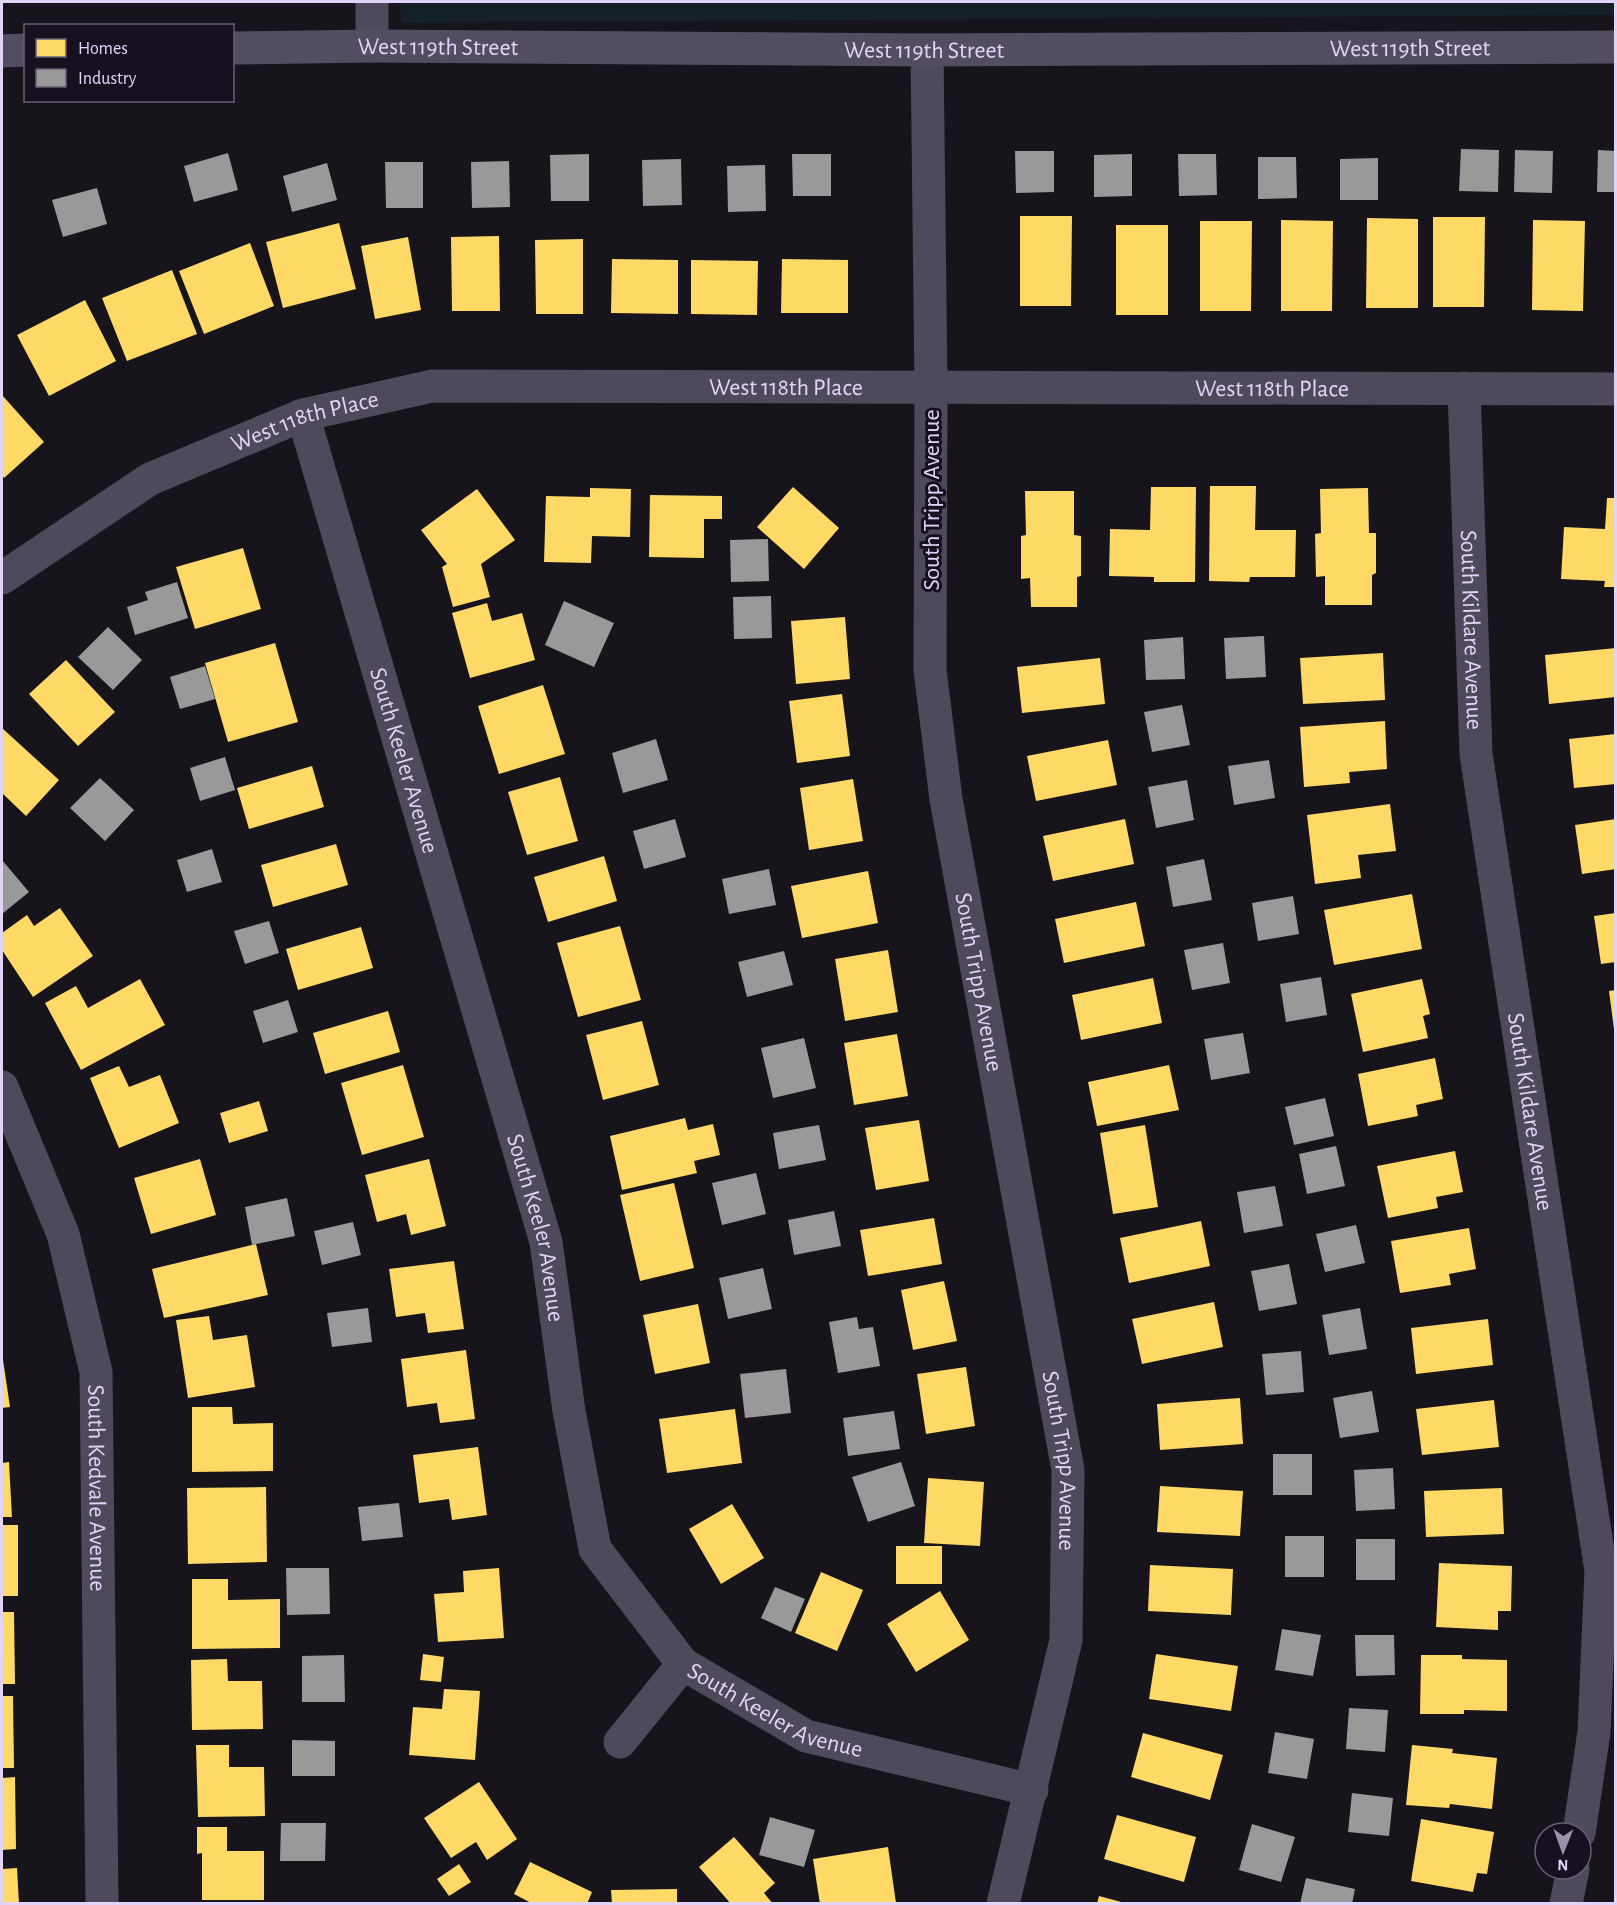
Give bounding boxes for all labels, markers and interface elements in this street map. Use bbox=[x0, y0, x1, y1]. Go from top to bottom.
legend bbox=[24, 24, 234, 102]
street label: West 119th Street bbox=[358, 35, 519, 60]
street label: West 119th Street bbox=[1330, 37, 1491, 61]
street label: West 119th Street bbox=[844, 38, 1005, 63]
text: Homes bbox=[78, 40, 128, 58]
text: Industry bbox=[78, 70, 137, 88]
street label: West 118th Place bbox=[709, 376, 863, 400]
street label: West 118th Place bbox=[1195, 377, 1349, 401]
street label: West 118th Place bbox=[228, 387, 381, 457]
street label: South Tripp Avenue bbox=[920, 409, 944, 591]
street label: South Kildare Avenue bbox=[1456, 530, 1486, 730]
street label: South Keeler Avenue bbox=[365, 665, 442, 856]
street label: South Tripp Avenue bbox=[950, 891, 1006, 1073]
street label: South Kildare Avenue bbox=[1503, 1011, 1557, 1212]
street label: South Keeler Avenue bbox=[502, 1131, 568, 1323]
street label: South Tripp Avenue bbox=[1037, 1369, 1079, 1551]
street label: South Kedvale Avenue bbox=[83, 1384, 109, 1592]
street label: South Keeler Avenue bbox=[683, 1659, 865, 1762]
north arrow bbox=[1533, 1821, 1593, 1881]
text: N bbox=[1557, 1857, 1568, 1873]

